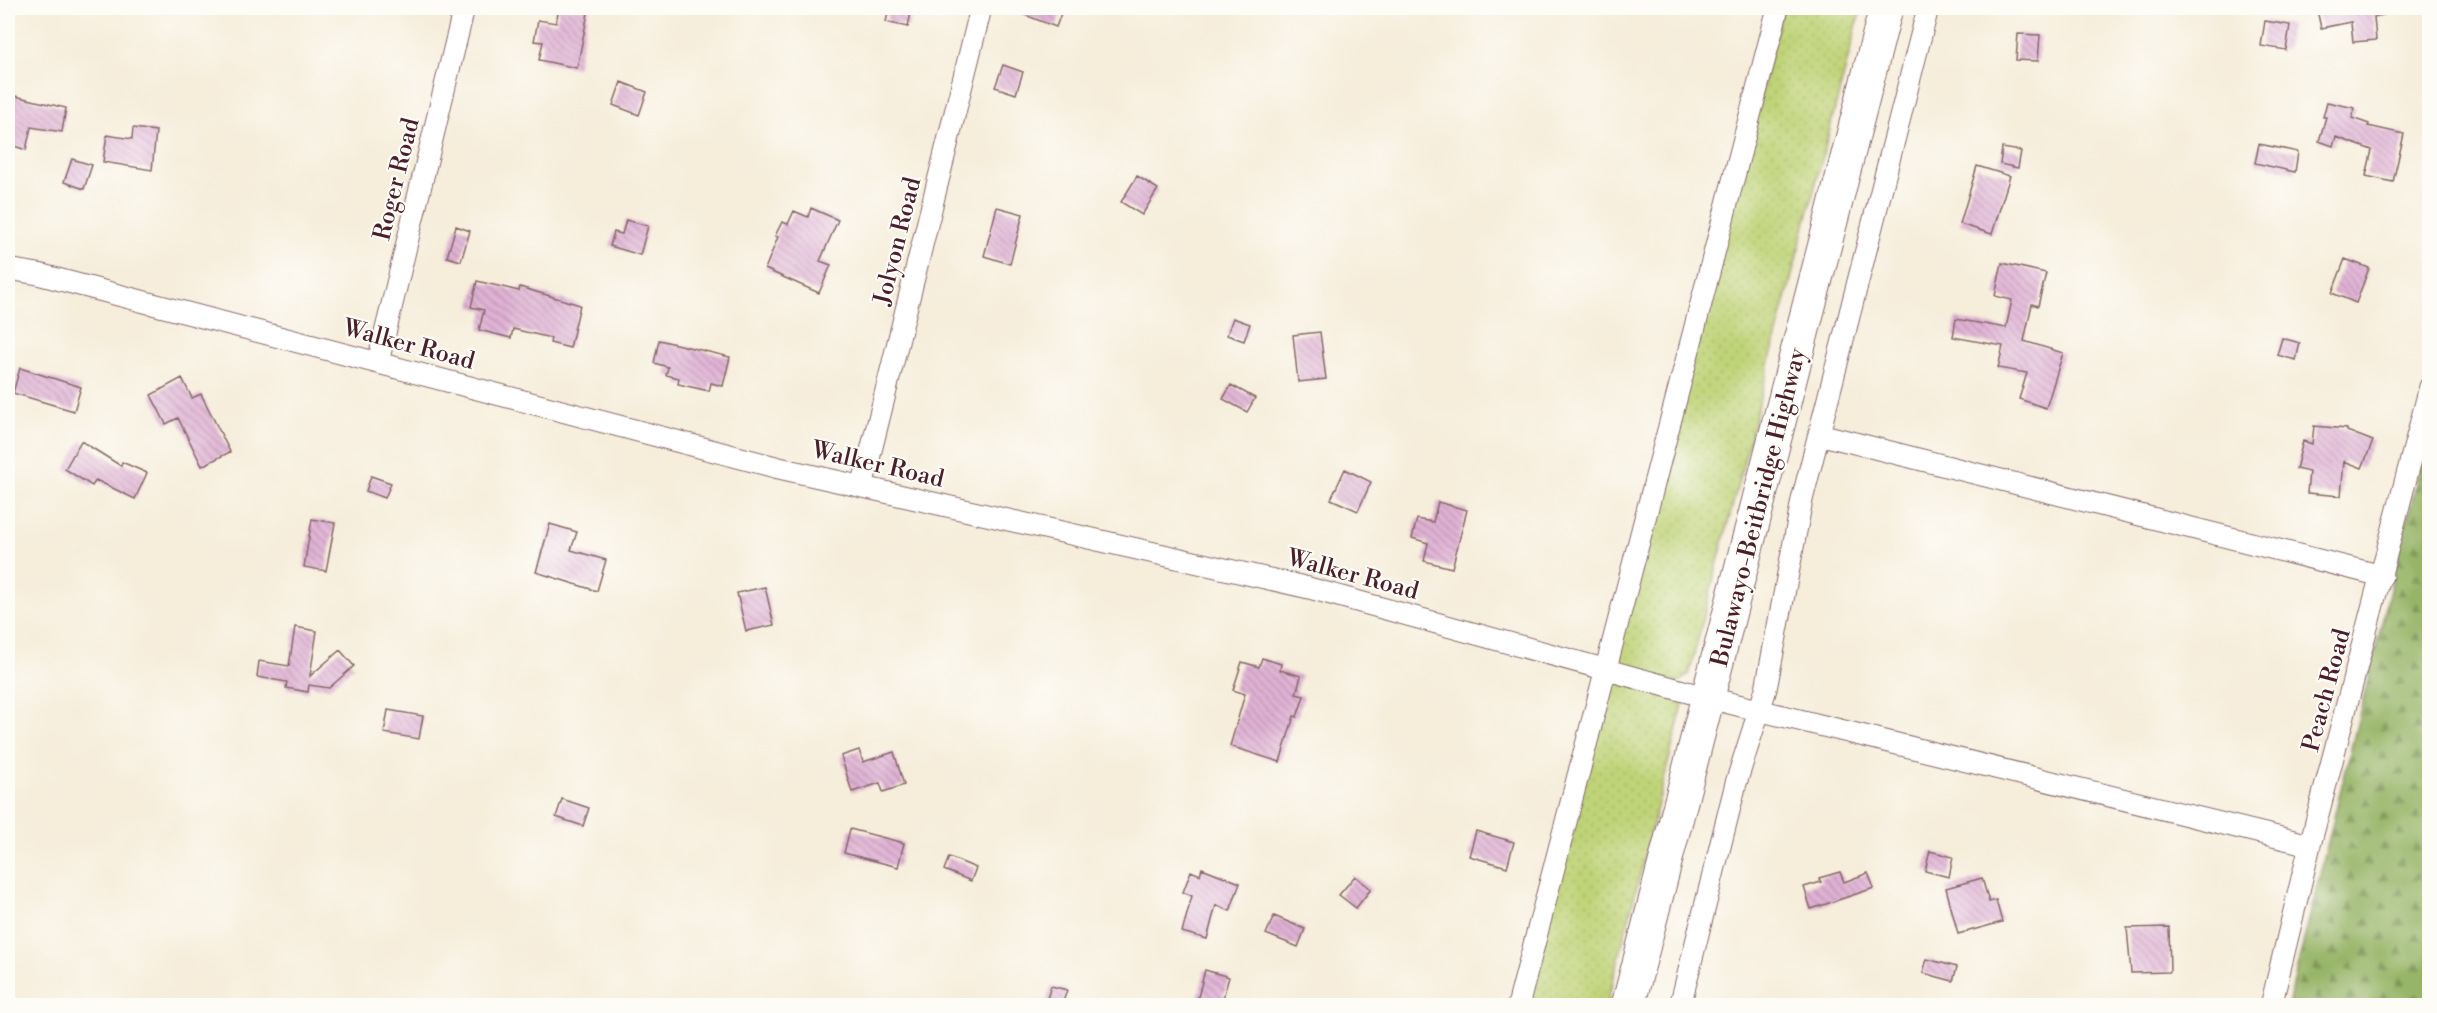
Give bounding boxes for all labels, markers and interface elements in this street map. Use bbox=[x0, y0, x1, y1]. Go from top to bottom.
street label: Roger Road bbox=[367, 115, 427, 244]
street label: Jolyon Road bbox=[867, 174, 928, 309]
street label: Walker Road bbox=[339, 313, 478, 377]
street label: Bulawayo-Beitbridge Highway bbox=[1705, 345, 1813, 671]
street label: Walker Road bbox=[808, 435, 947, 495]
street label: Walker Road bbox=[1283, 543, 1422, 607]
street label: Peach Road bbox=[2296, 625, 2358, 755]

